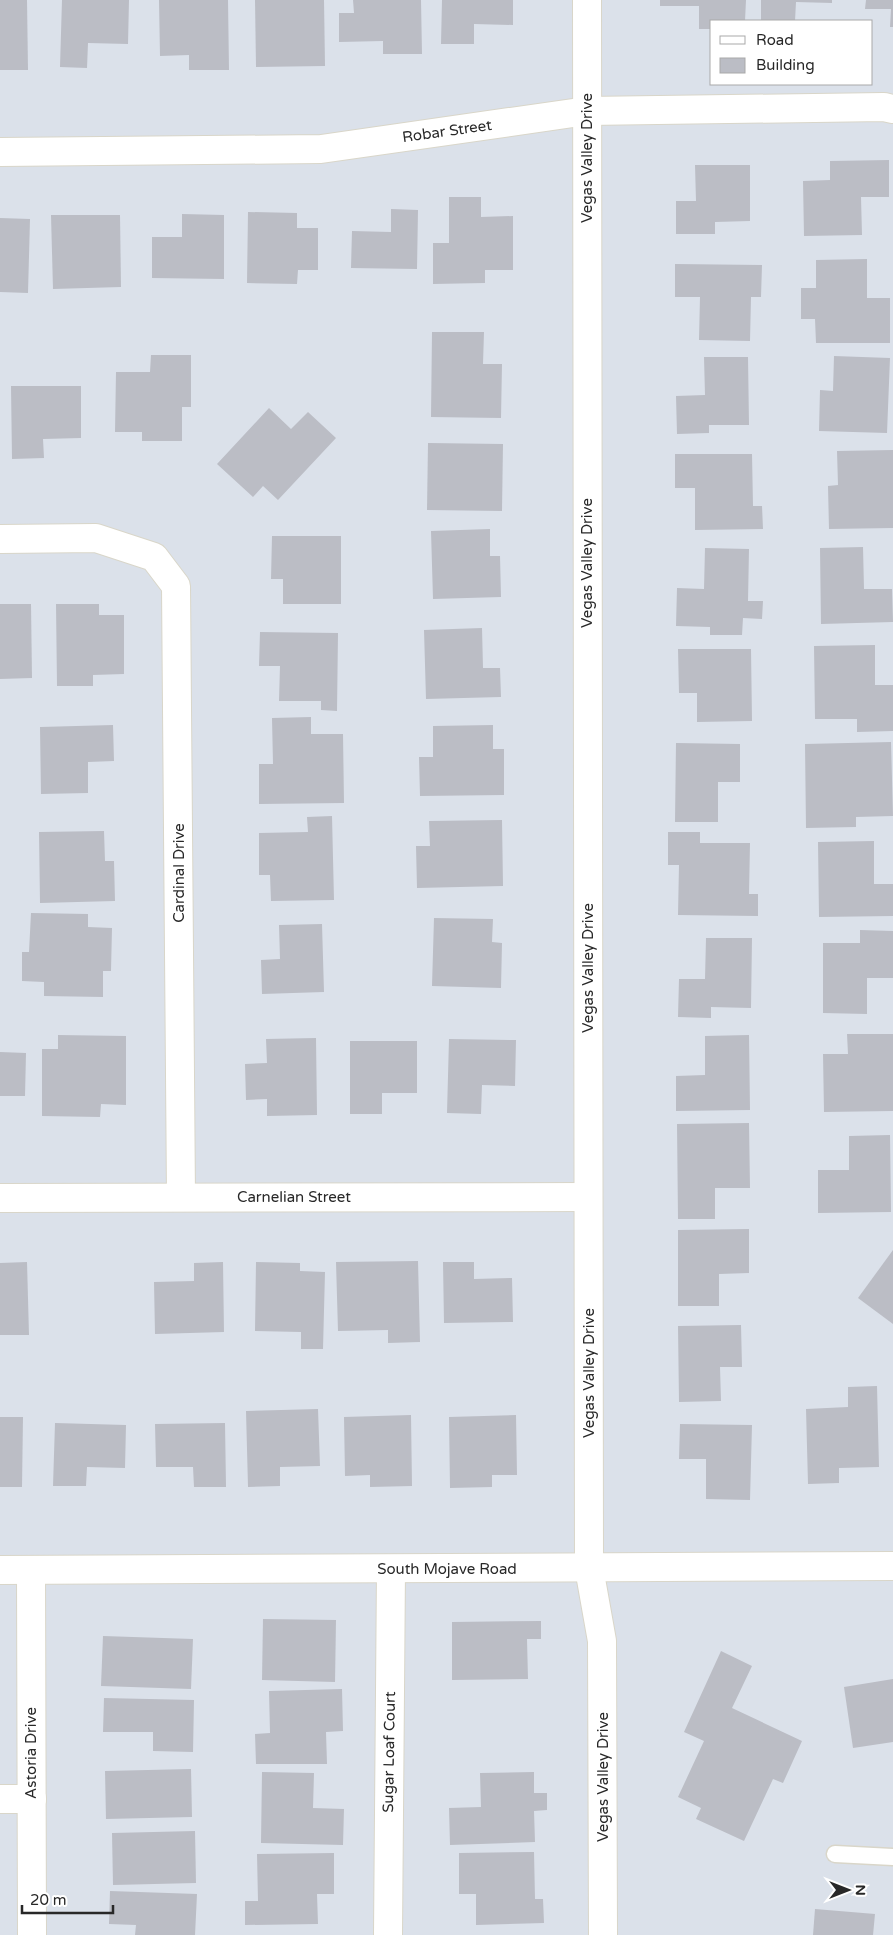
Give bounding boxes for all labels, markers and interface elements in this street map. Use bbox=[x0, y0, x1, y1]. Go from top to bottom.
legend bbox=[710, 20, 873, 85]
text: Road bbox=[756, 31, 794, 49]
text: Building bbox=[756, 56, 815, 74]
street label: Vegas Valley Drive bbox=[578, 93, 596, 223]
street label: Robar Street bbox=[401, 116, 493, 146]
street label: Vegas Valley Drive bbox=[578, 498, 596, 628]
street label: Cardinal Drive bbox=[170, 823, 188, 923]
street label: Vegas Valley Drive bbox=[579, 903, 597, 1033]
street label: Carnelian Street bbox=[237, 1188, 351, 1206]
street label: Vegas Valley Drive bbox=[580, 1308, 598, 1438]
street label: South Mojave Road bbox=[377, 1560, 517, 1578]
street label: Sugar Loaf Court bbox=[379, 1691, 399, 1813]
street label: Astoria Drive bbox=[22, 1707, 40, 1799]
street label: Vegas Valley Drive bbox=[594, 1712, 612, 1842]
north arrow bbox=[823, 1865, 873, 1915]
scale bar bbox=[22, 1882, 114, 1914]
text: N bbox=[852, 1884, 869, 1896]
text: 20 m bbox=[30, 1891, 67, 1909]

